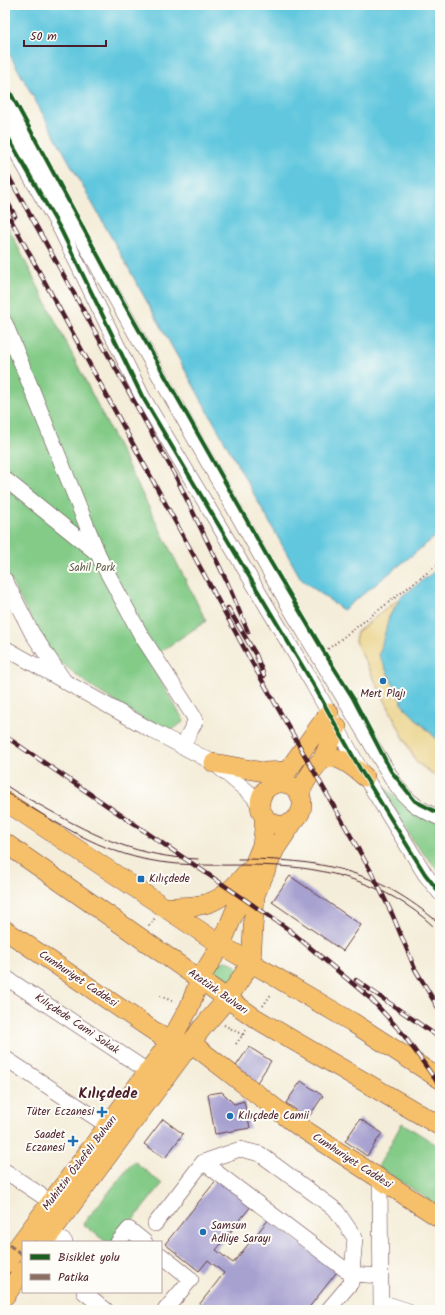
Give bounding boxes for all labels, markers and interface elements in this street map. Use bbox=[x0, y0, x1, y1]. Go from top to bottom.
scale bar bbox=[24, 22, 106, 48]
text: 50 m bbox=[30, 27, 57, 46]
park label: Sahil Park bbox=[69, 559, 116, 577]
marker: Mert Plajı bbox=[378, 676, 388, 686]
place label: Mert Plajı bbox=[360, 685, 406, 703]
place label: Kılıçdede bbox=[149, 870, 190, 888]
marker: Kılıçdede bbox=[136, 874, 146, 884]
street label: Cumhuriyet Caddesi bbox=[35, 946, 121, 1012]
street label: Atatürk Bulvarı bbox=[184, 965, 252, 1020]
street label: Kılıçdede Cami Sokak bbox=[31, 989, 124, 1060]
district label: Kılıçdede bbox=[78, 1082, 138, 1106]
place label: Tüter Eczanesi bbox=[26, 1103, 94, 1121]
marker: Tüter Eczanesi bbox=[97, 1107, 107, 1117]
place label: Kılıçdede Camii bbox=[238, 1107, 309, 1125]
street label: Muhittin Özkefeli Bulvarı bbox=[38, 1111, 122, 1215]
marker: Kılıçdede Camii bbox=[225, 1111, 235, 1121]
place label: Saadet Eczanesi bbox=[26, 1126, 66, 1157]
street label: Cumhuriyet Caddesi bbox=[309, 1128, 396, 1194]
marker: Saadet Eczanesi bbox=[68, 1136, 78, 1146]
place label: Samsun Adliye Sarayı bbox=[211, 1217, 271, 1248]
marker: Samsun Adliye Sarayı bbox=[198, 1227, 208, 1237]
legend bbox=[22, 1241, 162, 1293]
text: Bisiklet yolu bbox=[58, 1248, 120, 1267]
text: Patika bbox=[58, 1268, 89, 1287]

